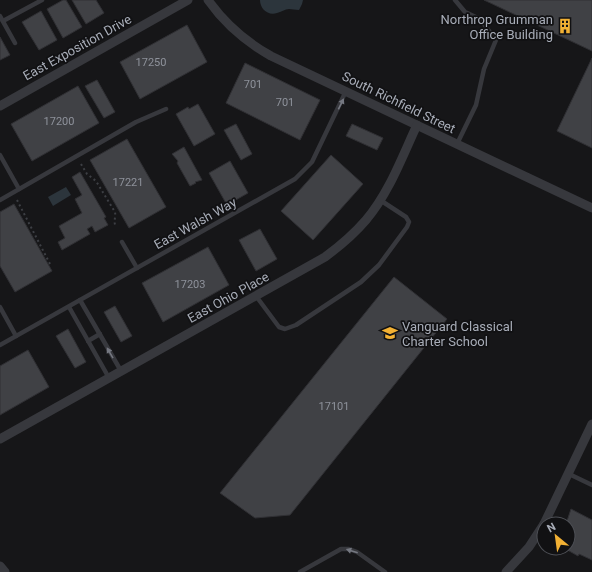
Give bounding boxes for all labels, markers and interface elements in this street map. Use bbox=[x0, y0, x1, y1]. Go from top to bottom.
street label: East Exposition Drive bbox=[20, 11, 134, 83]
place label: Northrop Grumman Office Building bbox=[440, 12, 553, 42]
building icon: Northrop Grumman Office Building bbox=[556, 17, 574, 35]
house number: 17250 bbox=[136, 56, 166, 69]
street label: South Richfield Street bbox=[340, 68, 458, 136]
house number: 701 bbox=[244, 78, 262, 91]
house number: 701 bbox=[276, 96, 294, 109]
one-way arrow bbox=[338, 98, 344, 109]
house number: 17200 bbox=[44, 115, 74, 128]
house number: 17221 bbox=[113, 176, 143, 189]
street label: East Walsh Way bbox=[151, 195, 239, 252]
street label: East Ohio Place bbox=[185, 269, 272, 326]
house number: 17203 bbox=[175, 278, 205, 291]
place label: Vanguard Classical Charter School bbox=[402, 319, 513, 349]
school or university icon: Vanguard Classical Charter School bbox=[381, 324, 399, 342]
one-way arrow bbox=[107, 347, 114, 359]
house number: 17101 bbox=[319, 400, 349, 413]
north arrow bbox=[536, 516, 576, 556]
text: N bbox=[545, 520, 558, 535]
one-way arrow bbox=[346, 548, 358, 554]

